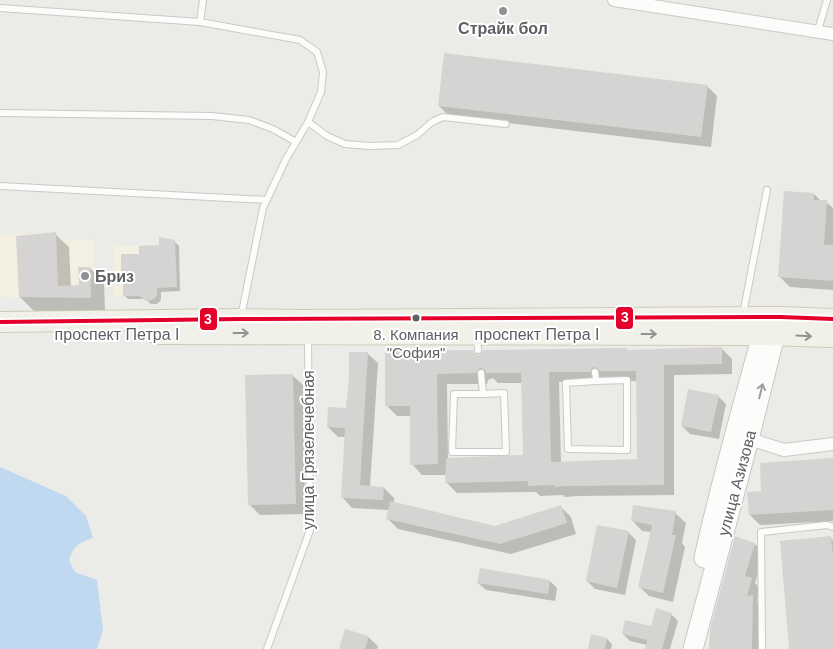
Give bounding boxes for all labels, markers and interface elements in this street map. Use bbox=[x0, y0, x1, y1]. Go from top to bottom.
marker: Страйк бол bbox=[497, 5, 509, 17]
place label: Страйк бол bbox=[458, 20, 548, 37]
place label: Бриз bbox=[95, 268, 134, 285]
marker: Бриз bbox=[79, 270, 91, 282]
line badge: 3 bbox=[615, 306, 634, 330]
line badge: 3 bbox=[199, 307, 218, 331]
text: 3 bbox=[621, 309, 629, 325]
text: 3 bbox=[204, 311, 212, 327]
marker: 8. Компания "София" bbox=[411, 313, 421, 323]
street label: проспект Петра I bbox=[55, 326, 179, 343]
place label: 8. Компания "София" bbox=[373, 326, 459, 361]
street label: проспект Петра I bbox=[475, 326, 599, 343]
one-way arrow bbox=[232, 328, 249, 338]
one-way arrow bbox=[640, 329, 656, 339]
one-way arrow bbox=[796, 331, 812, 341]
street label: улица Грязелечебная bbox=[300, 370, 317, 530]
one-way arrow bbox=[757, 384, 766, 400]
street label: улица Азизова bbox=[715, 428, 759, 538]

